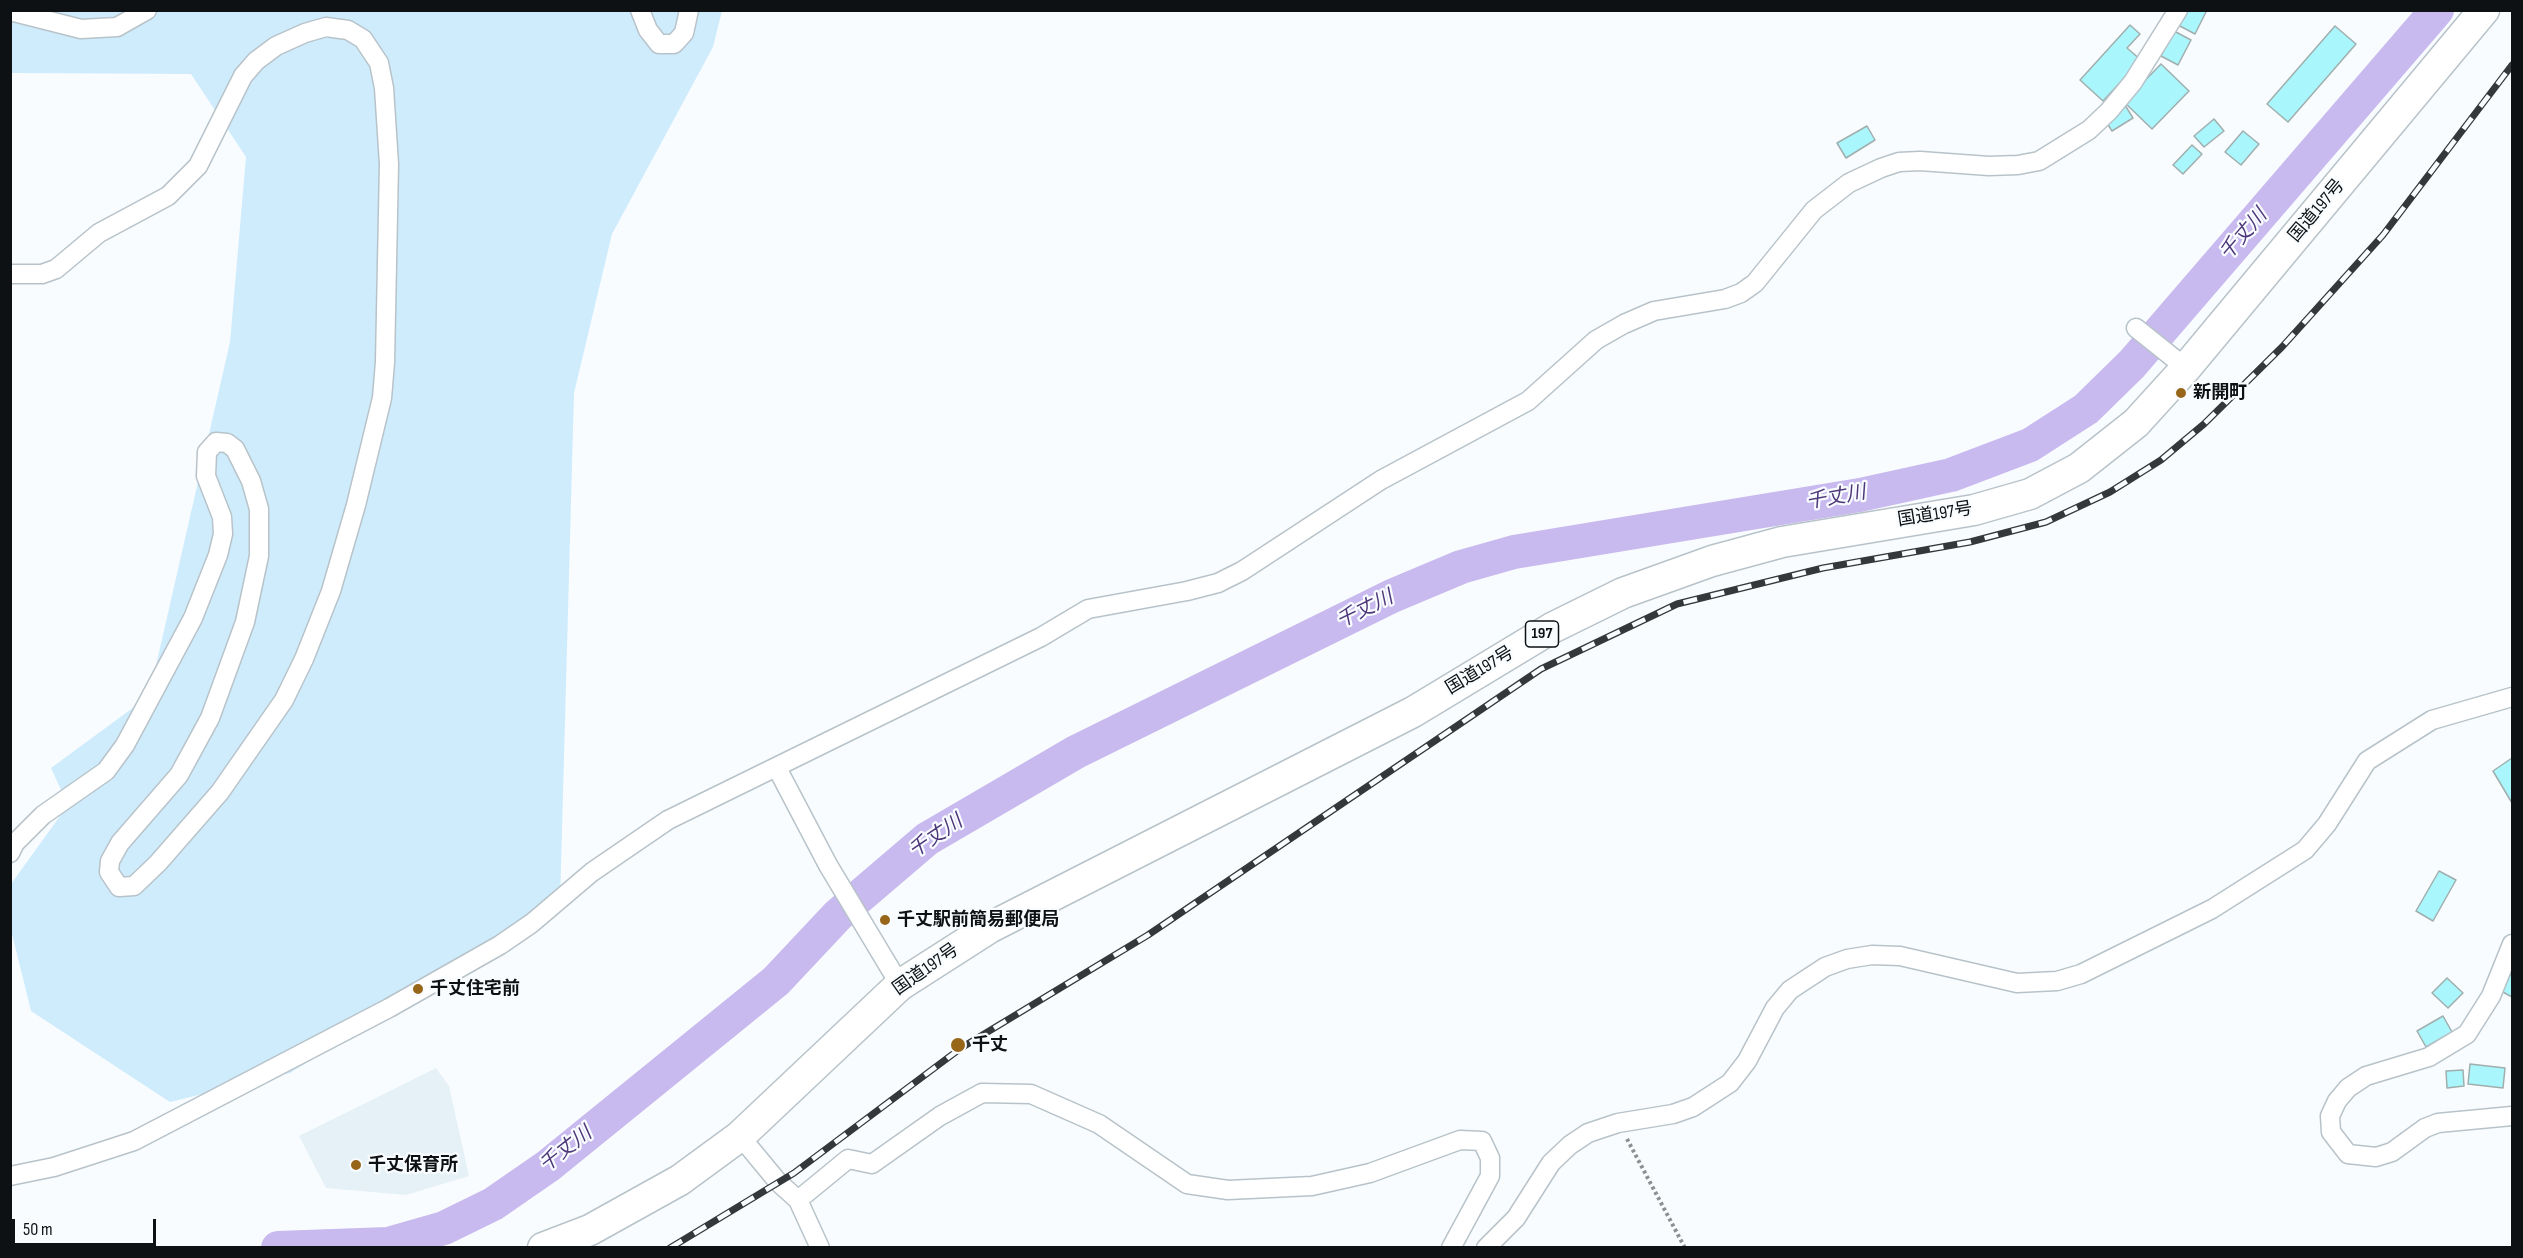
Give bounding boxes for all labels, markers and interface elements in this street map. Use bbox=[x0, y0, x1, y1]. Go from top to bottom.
street label: 国道197号 bbox=[2284, 175, 2350, 247]
water label: 千丈川 bbox=[2215, 204, 2273, 266]
place label: 新開町 bbox=[2193, 382, 2247, 404]
marker: 新開町 bbox=[2174, 386, 2188, 400]
water label: 千丈川 bbox=[1804, 481, 1868, 515]
street label: 国道197号 bbox=[1896, 498, 1974, 532]
water label: 千丈川 bbox=[1333, 586, 1397, 634]
road number: 197 bbox=[1526, 621, 1558, 647]
street label: 国道197号 bbox=[1442, 642, 1518, 700]
water label: 千丈川 bbox=[904, 810, 968, 864]
place label: 千丈駅前簡易郵便局 bbox=[897, 909, 1059, 931]
marker: 千丈駅前簡易郵便局 bbox=[878, 913, 892, 927]
street label: 国道197号 bbox=[889, 940, 963, 1000]
place label: 千丈住宅前 bbox=[430, 978, 520, 1000]
marker: 千丈住宅前 bbox=[411, 982, 425, 996]
place label: 千丈 bbox=[972, 1034, 1008, 1056]
marker: 千丈 bbox=[949, 1036, 967, 1054]
water label: 千丈川 bbox=[535, 1122, 597, 1178]
place label: 千丈保育所 bbox=[368, 1154, 458, 1176]
marker: 千丈保育所 bbox=[349, 1158, 363, 1172]
scale bar bbox=[15, 1207, 159, 1245]
text: 50 m bbox=[23, 1219, 53, 1240]

